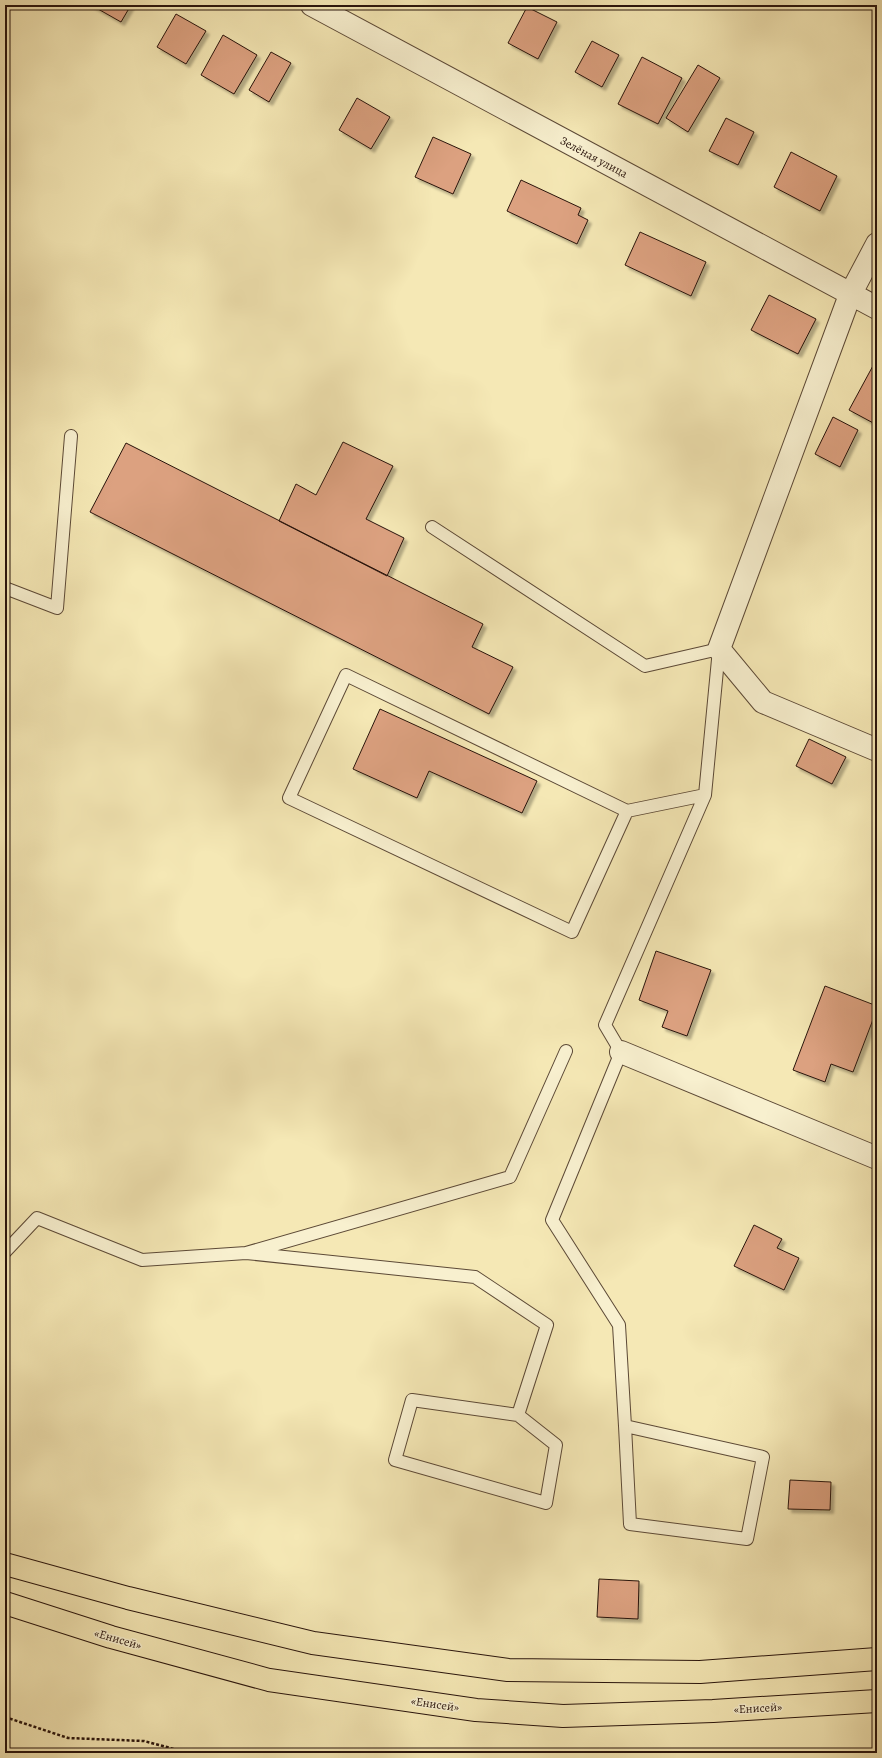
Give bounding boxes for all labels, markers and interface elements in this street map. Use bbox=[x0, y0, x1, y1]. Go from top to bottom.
street label: Зелёная улица bbox=[557, 132, 631, 182]
street label: «Енисей» bbox=[92, 1625, 144, 1653]
street label: «Енисей» bbox=[410, 1693, 460, 1715]
street label: «Енисей» bbox=[733, 1699, 783, 1717]

